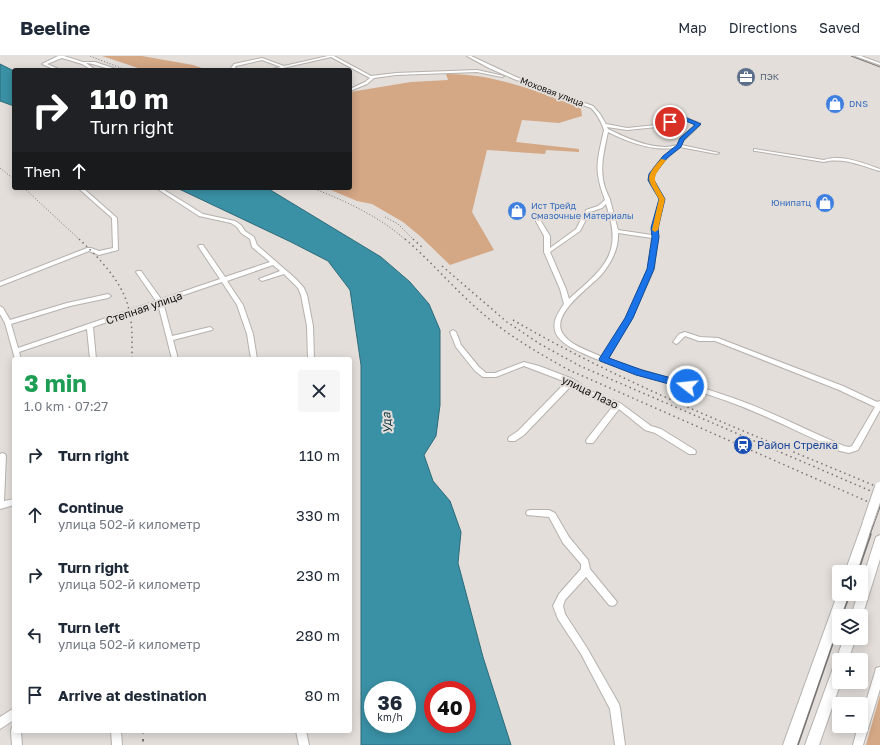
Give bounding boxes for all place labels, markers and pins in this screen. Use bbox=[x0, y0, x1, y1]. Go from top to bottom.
office icon: ПЭК bbox=[735, 66, 757, 88]
place label: ПЭК bbox=[760, 71, 780, 82]
shop icon: DNS bbox=[824, 93, 846, 115]
place label: DNS bbox=[849, 98, 868, 109]
pin bbox=[653, 105, 687, 139]
shop icon: Юнипатц bbox=[814, 192, 836, 214]
place label: Юнипатц bbox=[771, 197, 811, 208]
shop icon: Ист Трейд Смазочные Материалы bbox=[506, 200, 528, 222]
place label: Ист Трейд Смазочные Материалы bbox=[531, 200, 634, 221]
station icon: Район Стрелка bbox=[732, 434, 754, 456]
place label: Район Стрелка bbox=[757, 438, 838, 451]

